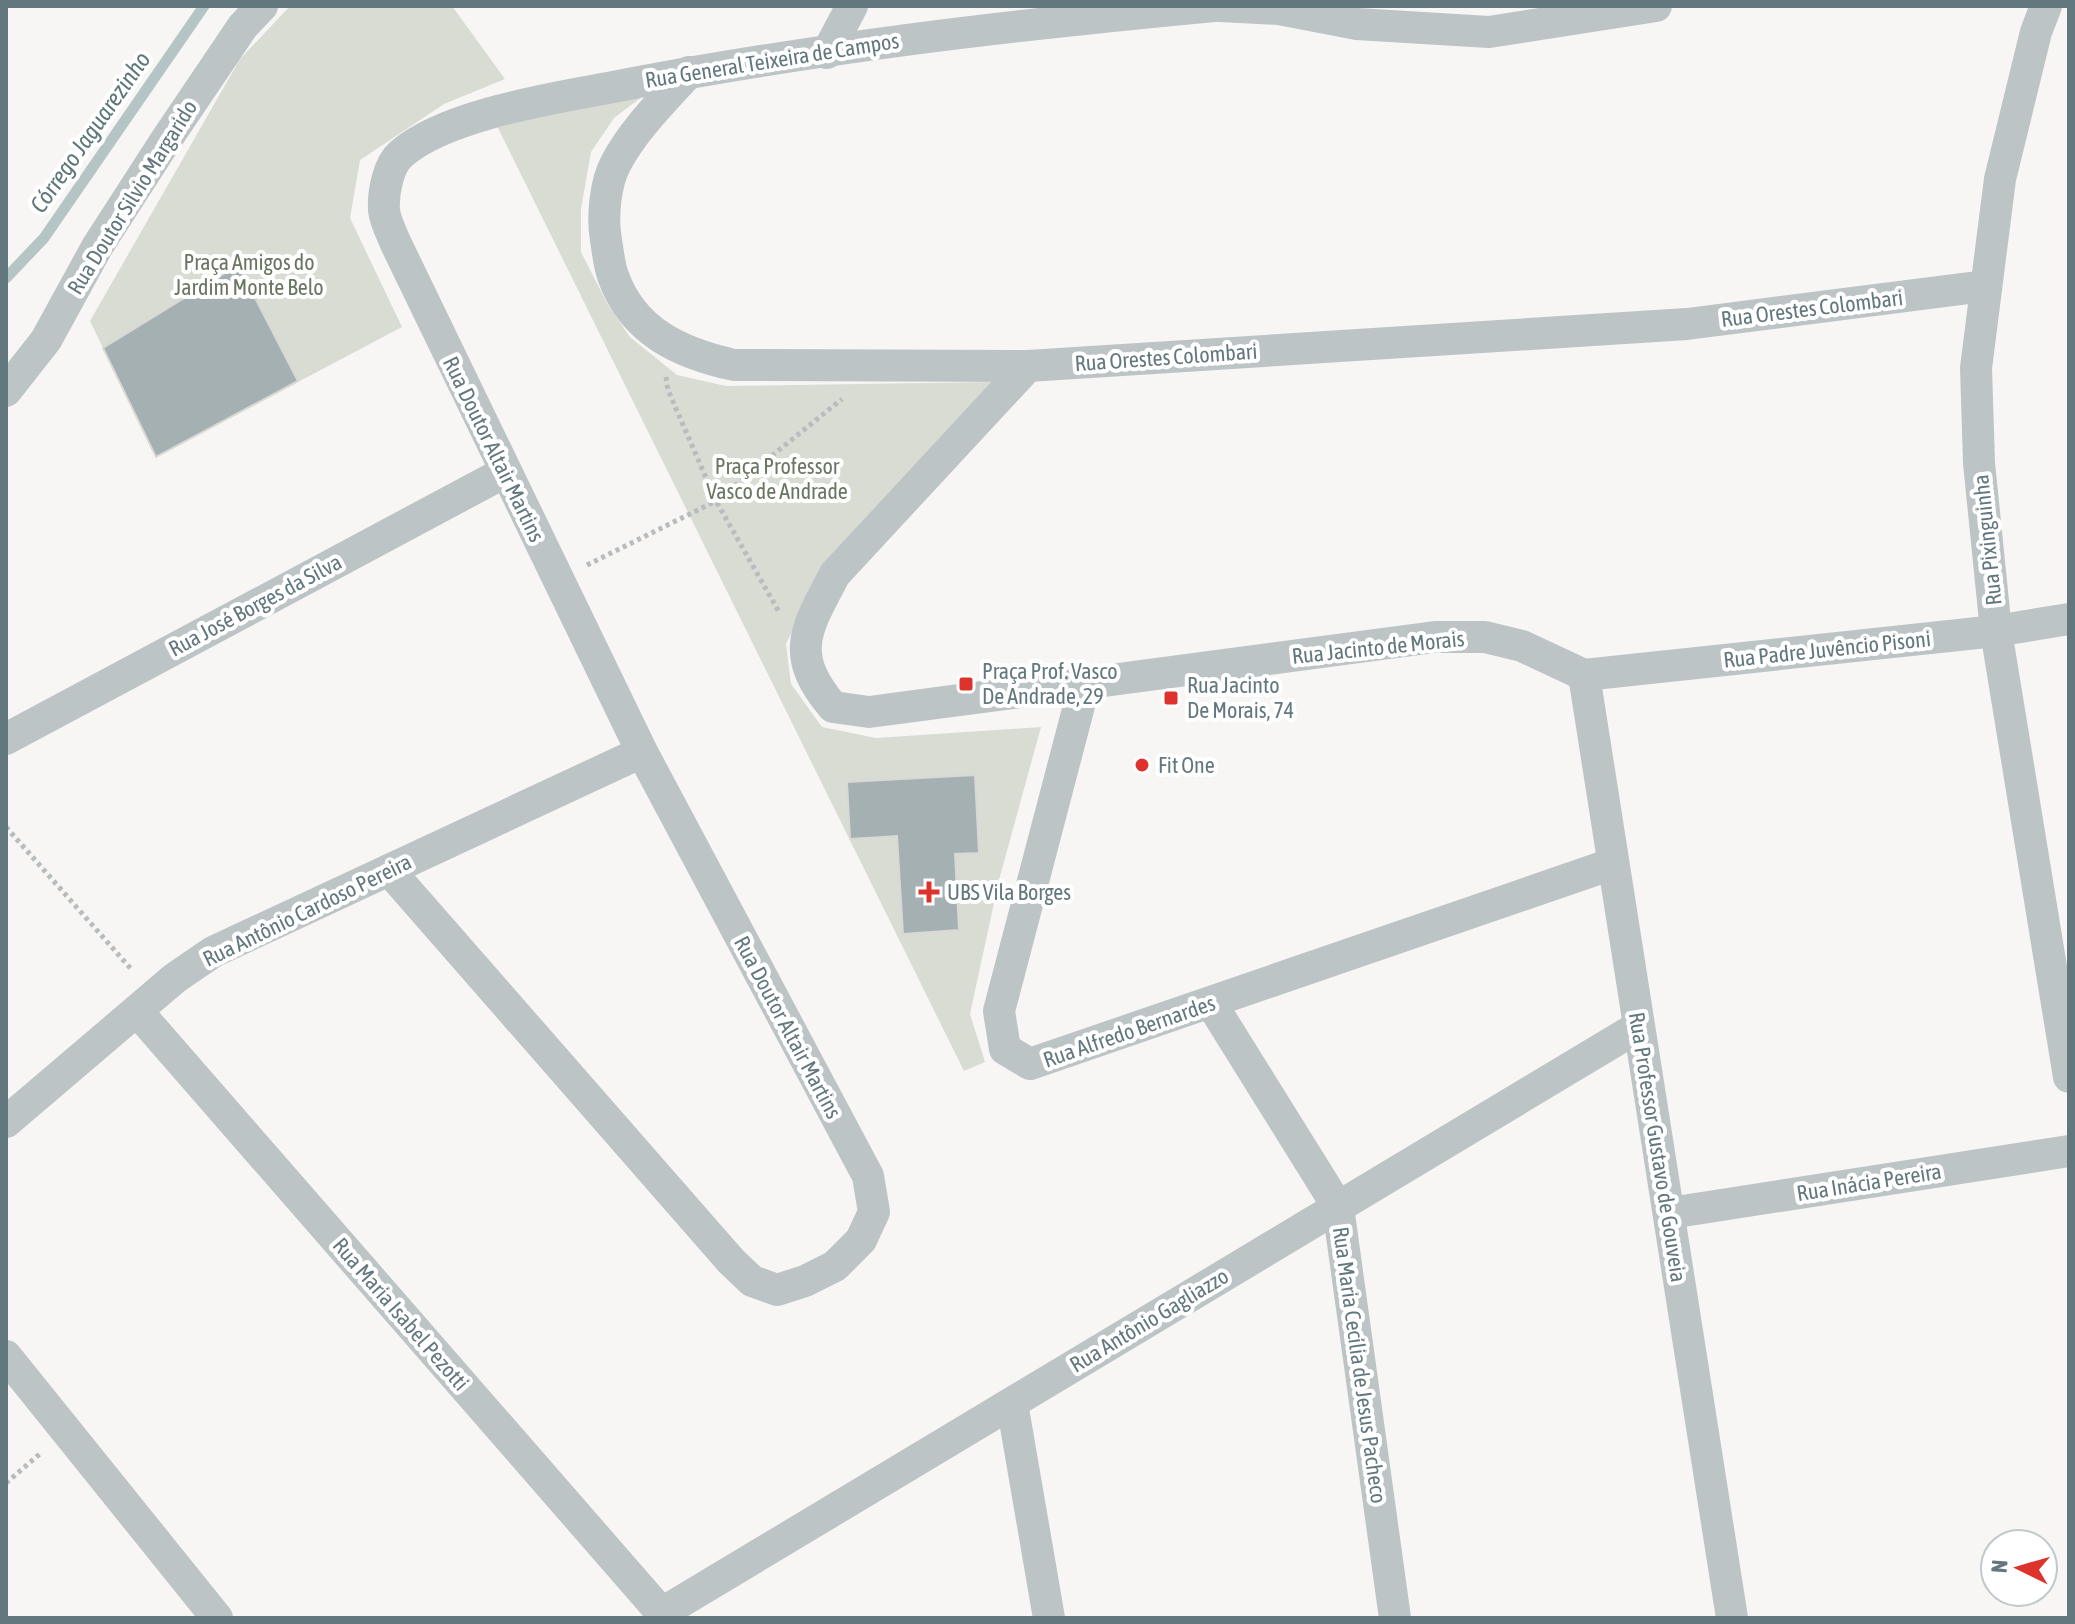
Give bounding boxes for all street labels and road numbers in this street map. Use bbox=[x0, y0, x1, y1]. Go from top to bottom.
street label: Rua General Teixeira de Campos bbox=[643, 27, 901, 93]
street label: Rua Doutor Silvio Margarido bbox=[62, 95, 202, 299]
street label: Rua Orestes Colombari bbox=[1720, 284, 1904, 332]
street label: Rua Orestes Colombari bbox=[1074, 338, 1258, 376]
street label: Rua Doutor Altair Martins bbox=[438, 352, 550, 546]
street label: Rua Pixinguinha bbox=[1967, 473, 2007, 607]
street label: Rua José Borges da Silva bbox=[164, 548, 346, 662]
street label: Rua Jacinto de Morais bbox=[1291, 625, 1466, 669]
street label: Rua Padre Juvêncio Pisoni bbox=[1722, 625, 1932, 673]
street label: Rua Antônio Cardoso Pereira bbox=[199, 848, 415, 972]
street label: Rua Doutor Altair Martins bbox=[729, 931, 847, 1123]
street label: Rua Alfredo Bernardes bbox=[1040, 989, 1219, 1073]
street label: Rua Professor Gustavo de Gouveia bbox=[1624, 1010, 1692, 1284]
street label: Rua Inácia Pereira bbox=[1795, 1158, 1943, 1206]
street label: Rua Maria Cecília de Jesus Pacheco bbox=[1328, 1225, 1392, 1505]
street label: Rua Maria Isabel Pezotti bbox=[328, 1232, 474, 1396]
street label: Rua Antônio Gagliazzo bbox=[1065, 1262, 1233, 1378]

